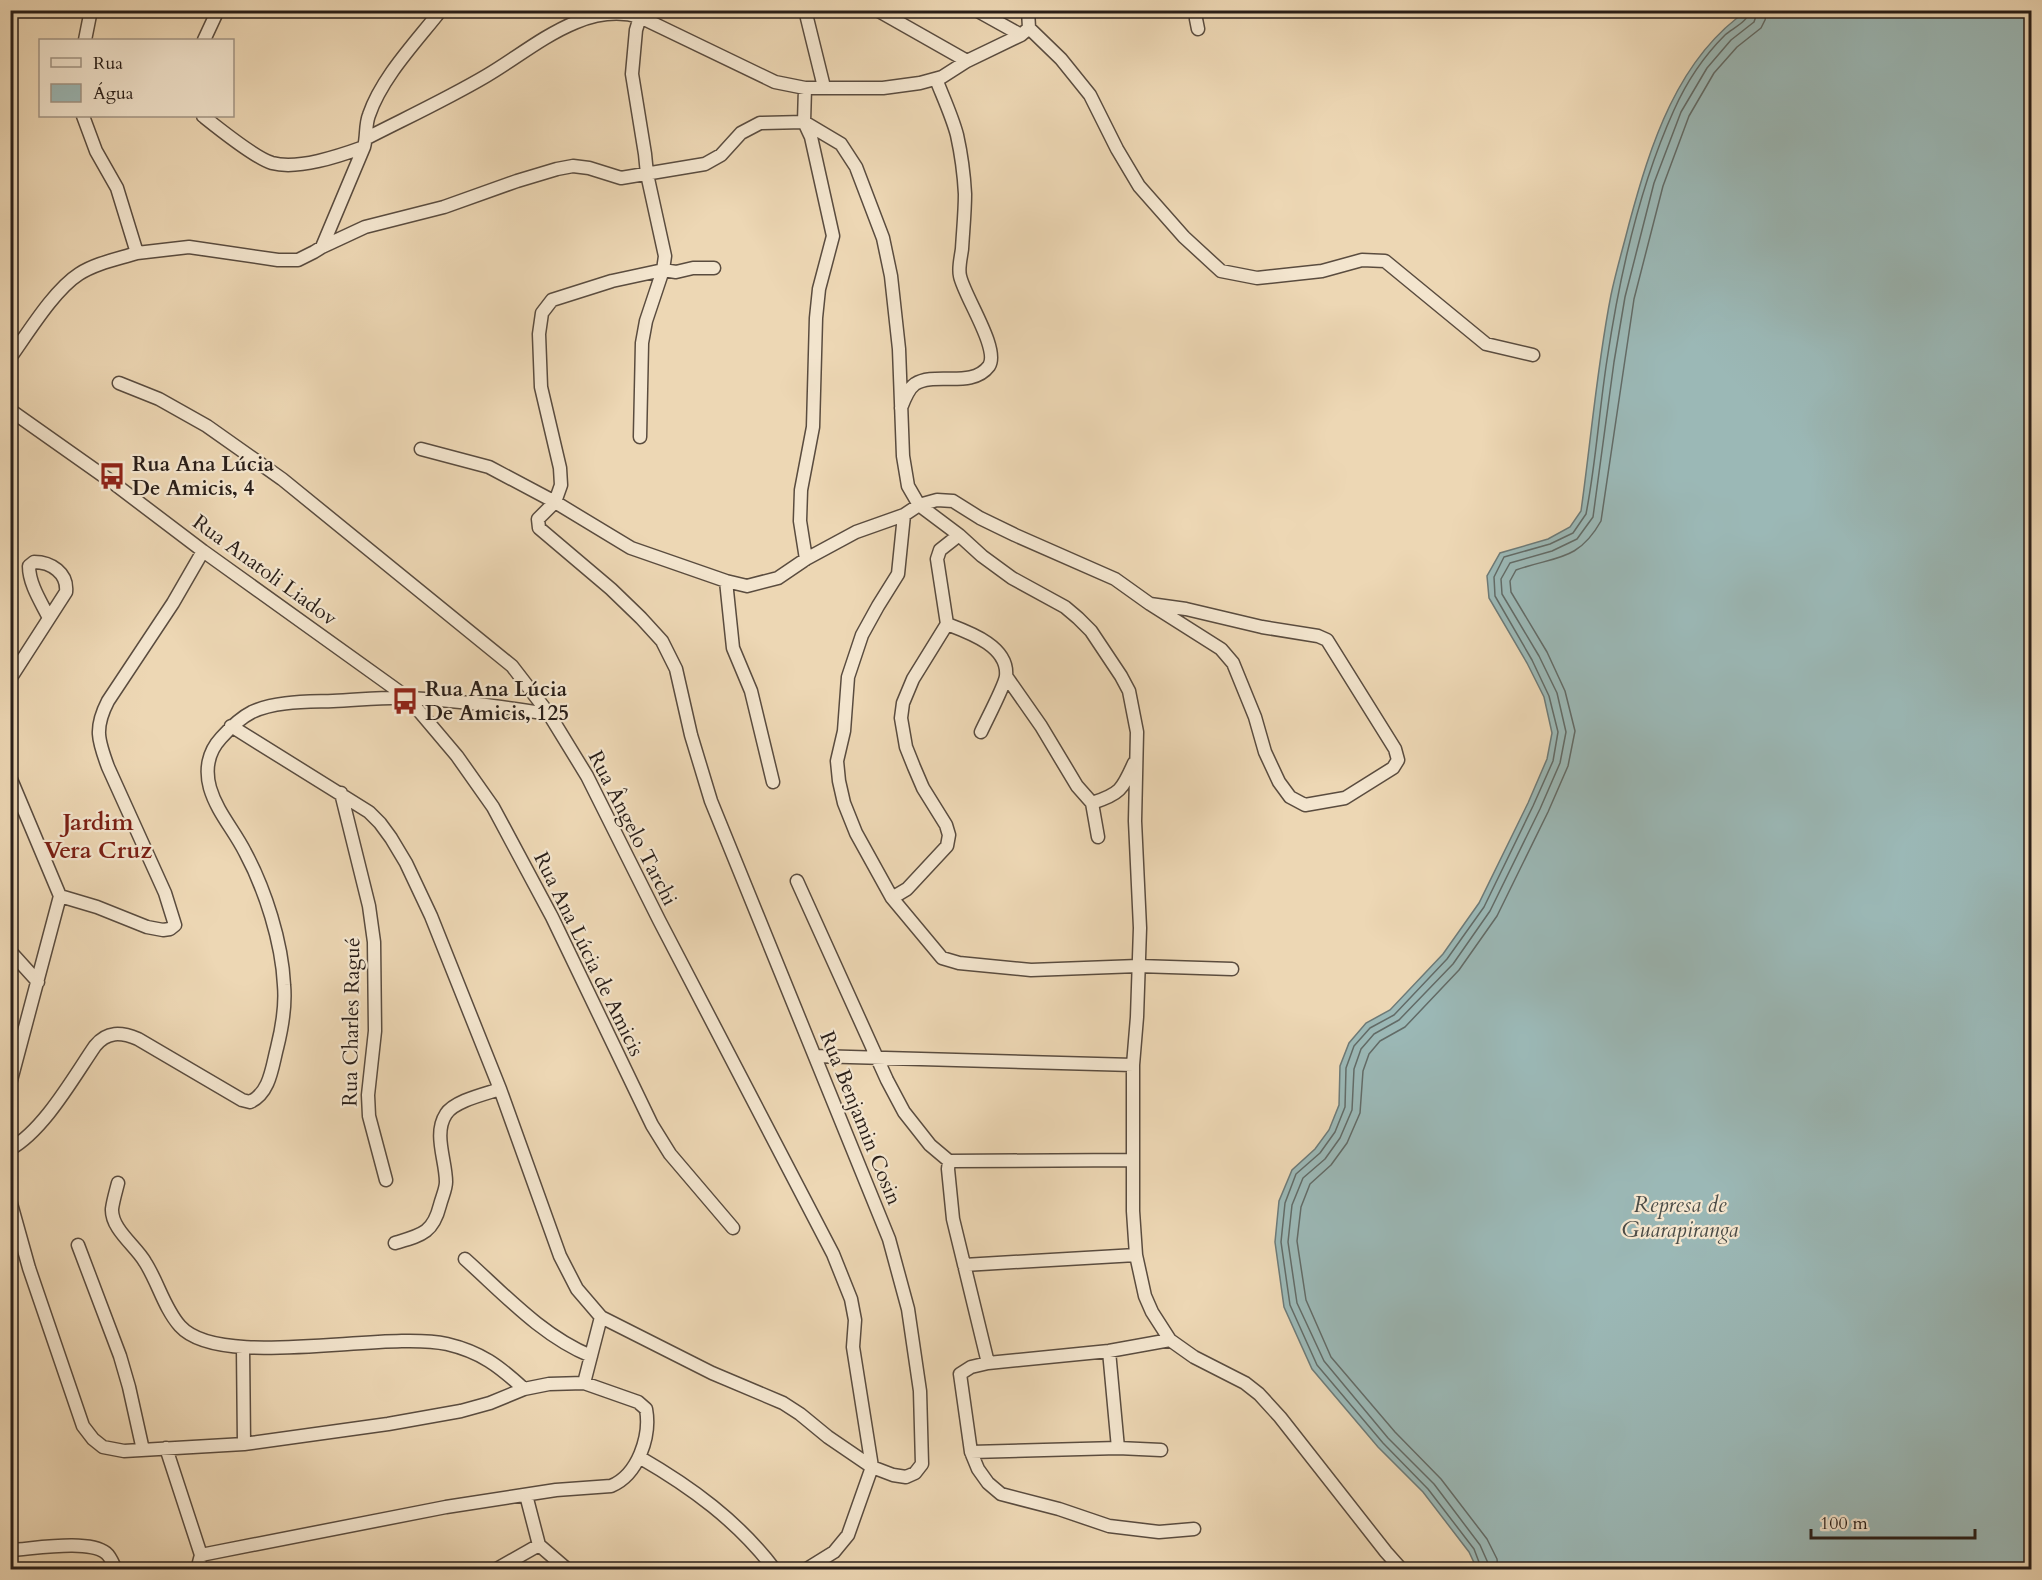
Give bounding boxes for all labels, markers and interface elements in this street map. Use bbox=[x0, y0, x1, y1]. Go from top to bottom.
legend bbox=[39, 39, 234, 117]
text: Rua bbox=[93, 51, 123, 76]
text: Água bbox=[93, 81, 134, 106]
place label: Rua Ana Lúcia De Amicis, 4 bbox=[132, 450, 275, 503]
bus stop icon: Rua Ana Lúcia De Amicis, 4 bbox=[97, 461, 127, 491]
street label: Rua Anatoli Liadov bbox=[186, 508, 343, 633]
place label: Rua Ana Lúcia De Amicis, 125 bbox=[425, 675, 569, 728]
bus stop icon: Rua Ana Lúcia De Amicis, 125 bbox=[390, 686, 420, 716]
street label: Rua Ângelo Tarchi bbox=[581, 746, 684, 911]
district label: Jardim Vera Cruz bbox=[44, 806, 152, 867]
street label: Rua Ana Lúcia de Amicis bbox=[526, 847, 651, 1061]
street label: Rua Charles Ragué bbox=[336, 937, 367, 1107]
street label: Rua Benjamin Cosin bbox=[812, 1027, 909, 1209]
water label: Represa de Guarapiranga bbox=[1622, 1190, 1739, 1245]
scale bar bbox=[1811, 1502, 1974, 1540]
text: 100 m bbox=[1820, 1511, 1868, 1536]

